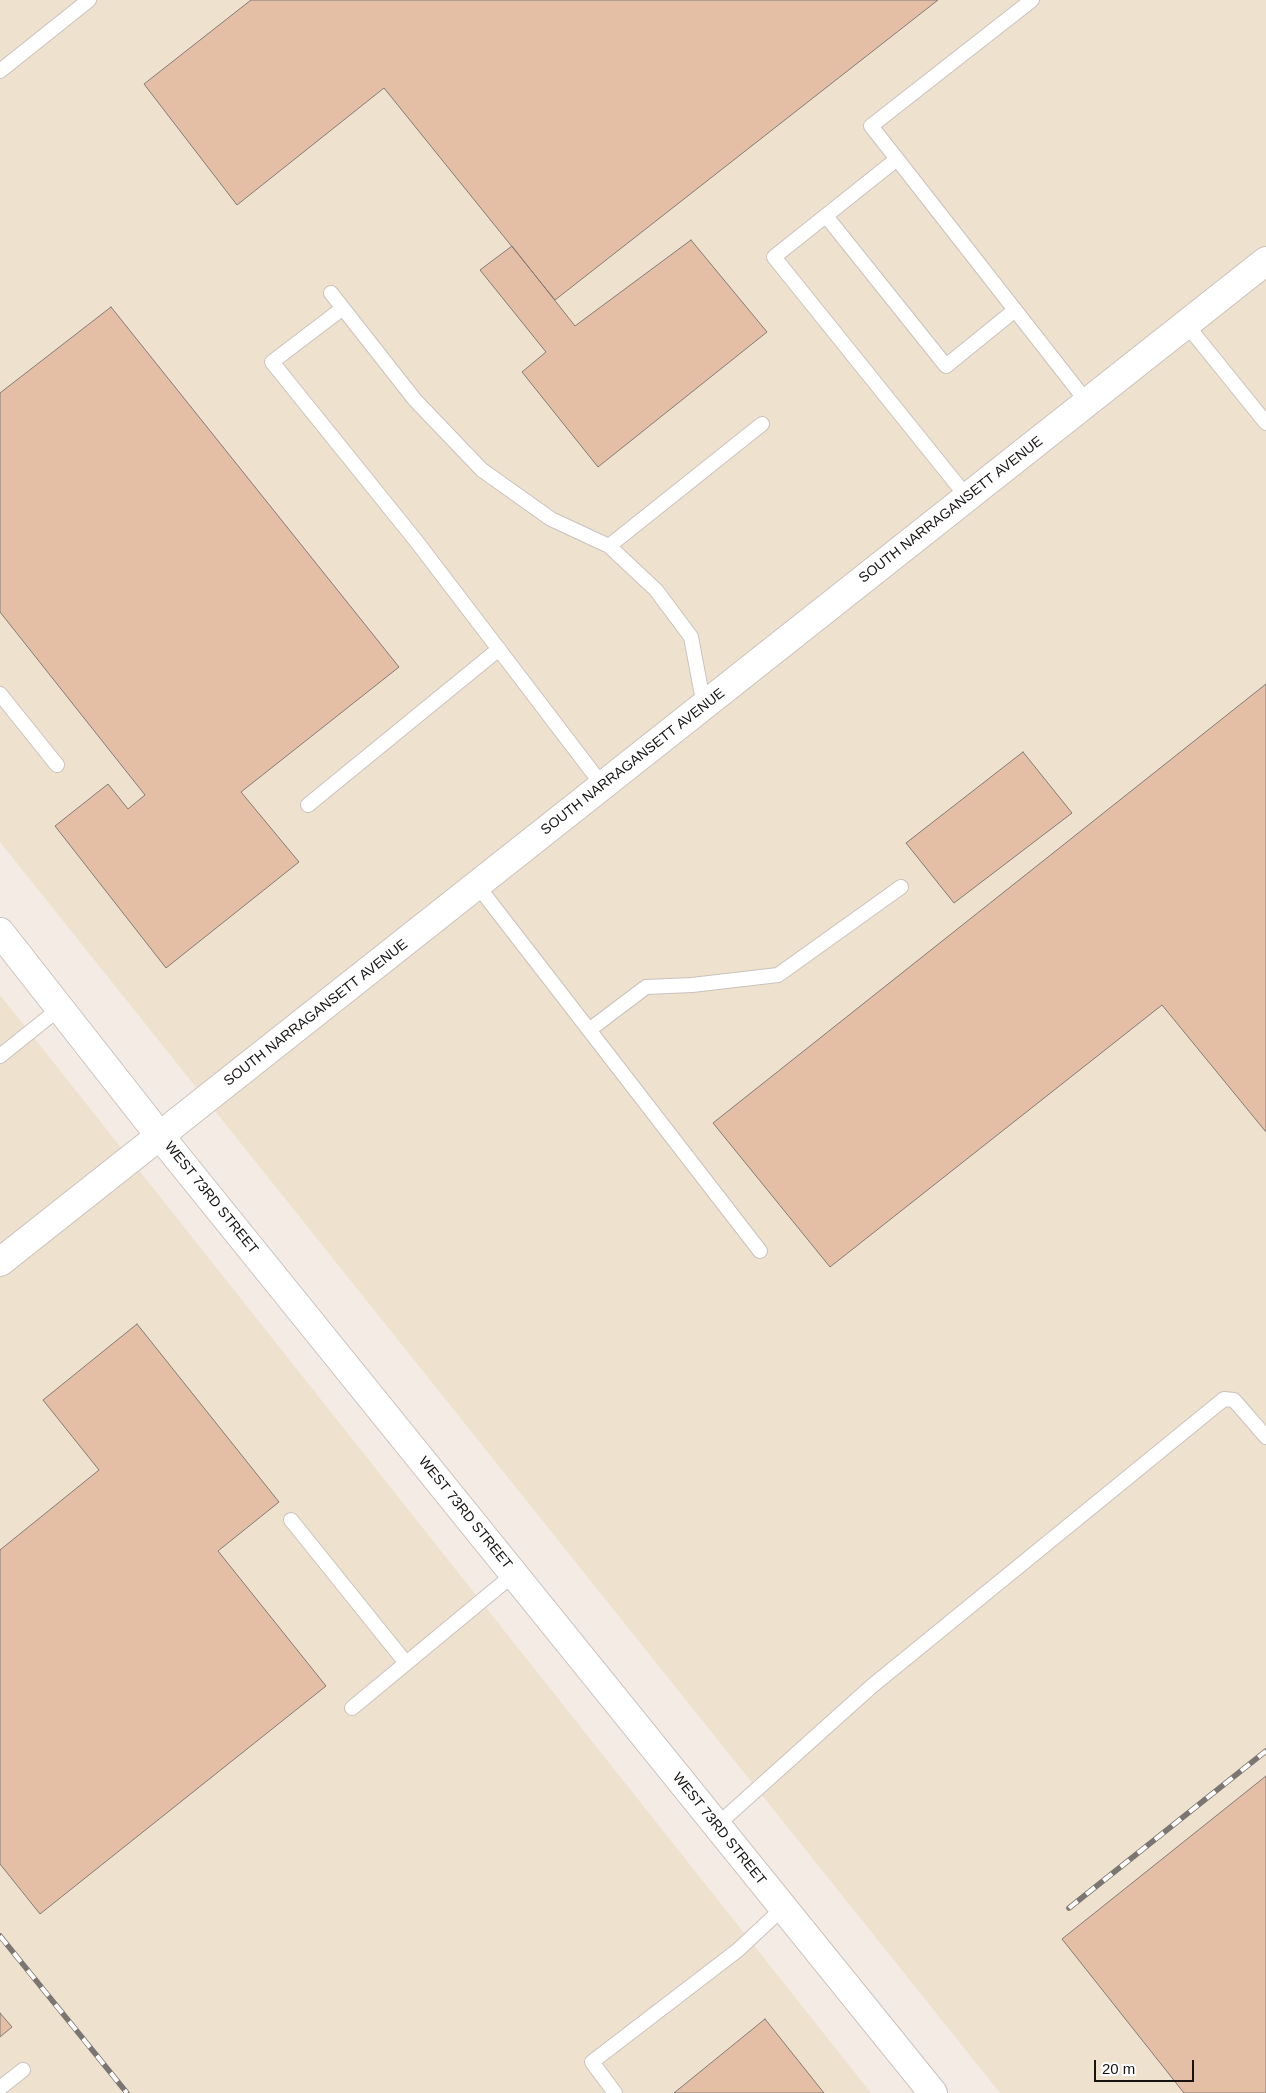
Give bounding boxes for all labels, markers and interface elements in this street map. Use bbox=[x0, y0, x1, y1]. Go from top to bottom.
street label: SOUTH NARRAGANSETT AVENUE bbox=[856, 433, 1046, 587]
street label: SOUTH NARRAGANSETT AVENUE bbox=[538, 685, 728, 839]
street label: SOUTH NARRAGANSETT AVENUE bbox=[221, 936, 411, 1090]
street label: WEST 73RD STREET bbox=[161, 1139, 261, 1257]
street label: WEST 73RD STREET bbox=[415, 1454, 515, 1572]
street label: WEST 73RD STREET bbox=[669, 1770, 769, 1888]
scale bar bbox=[1096, 2050, 1196, 2082]
text: 20 m bbox=[1102, 2060, 1135, 2077]

